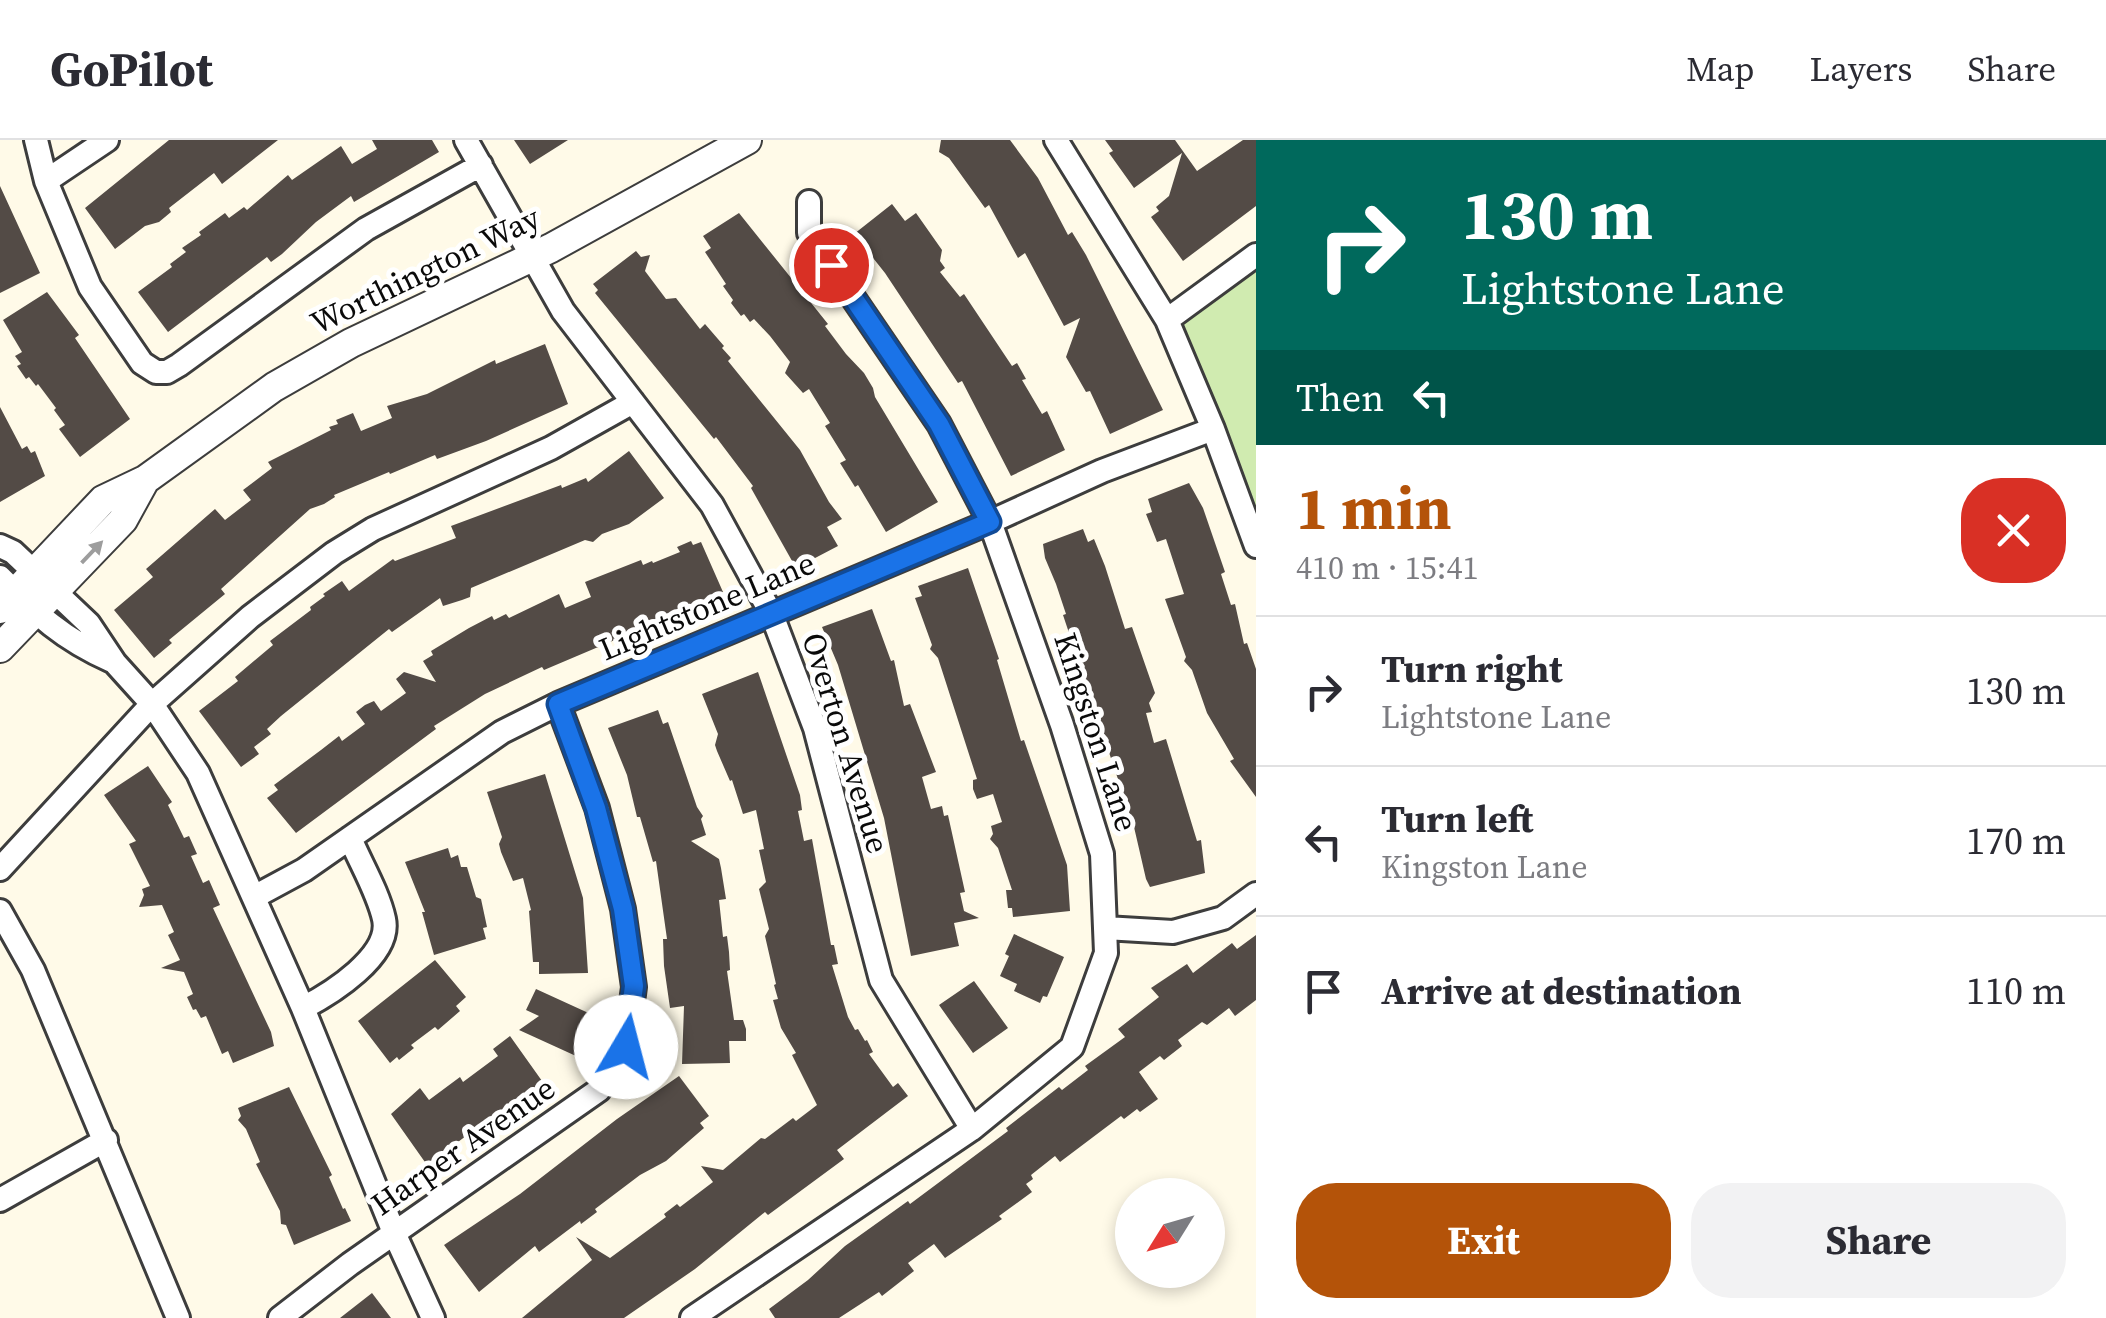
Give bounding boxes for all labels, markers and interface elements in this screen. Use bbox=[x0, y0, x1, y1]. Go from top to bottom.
text: GoPilot bbox=[50, 36, 213, 102]
text: Map bbox=[1686, 45, 1754, 93]
text: Layers bbox=[1809, 45, 1912, 93]
text: Share bbox=[1967, 45, 2056, 93]
text: 130 m bbox=[1461, 166, 1653, 262]
icon: right bbox=[1296, 180, 1426, 310]
street label: Worthington Way bbox=[303, 195, 548, 345]
pin bbox=[789, 223, 874, 308]
icon: arrive bbox=[804, 238, 859, 293]
text: Lightstone Lane bbox=[1461, 257, 1785, 319]
icon: left bbox=[1404, 370, 1459, 425]
text: Then bbox=[1296, 372, 1384, 424]
text: 1 min bbox=[1296, 467, 1452, 549]
button: close bbox=[1961, 478, 2066, 583]
one-way arrow bbox=[80, 540, 103, 564]
street label: Lightstone Lane bbox=[592, 541, 822, 671]
text: 410 m · 15:41 bbox=[1296, 546, 1478, 590]
street label: Overton Avenue bbox=[792, 627, 900, 859]
street label: Kingston Lane bbox=[1043, 627, 1149, 837]
text: Turn right bbox=[1381, 643, 1563, 695]
icon: right bbox=[1296, 664, 1351, 719]
text: 130 m bbox=[1966, 665, 2066, 717]
text: Lightstone Lane bbox=[1381, 695, 1611, 739]
text: Turn left bbox=[1381, 793, 1533, 845]
icon: left bbox=[1296, 814, 1351, 869]
text: 170 m bbox=[1966, 815, 2066, 867]
text: Kingston Lane bbox=[1381, 845, 1587, 889]
icon: arrive bbox=[1296, 964, 1351, 1019]
text: Arrive at destination bbox=[1381, 965, 1742, 1017]
text: 110 m bbox=[1966, 965, 2066, 1017]
position arrow bbox=[574, 995, 678, 1099]
street label: Harper Avenue bbox=[362, 1066, 564, 1226]
north arrow bbox=[1115, 1178, 1225, 1288]
map controls bbox=[1115, 1178, 1225, 1288]
button: Exit bbox=[1296, 1183, 1671, 1298]
button: Share bbox=[1691, 1183, 2066, 1298]

